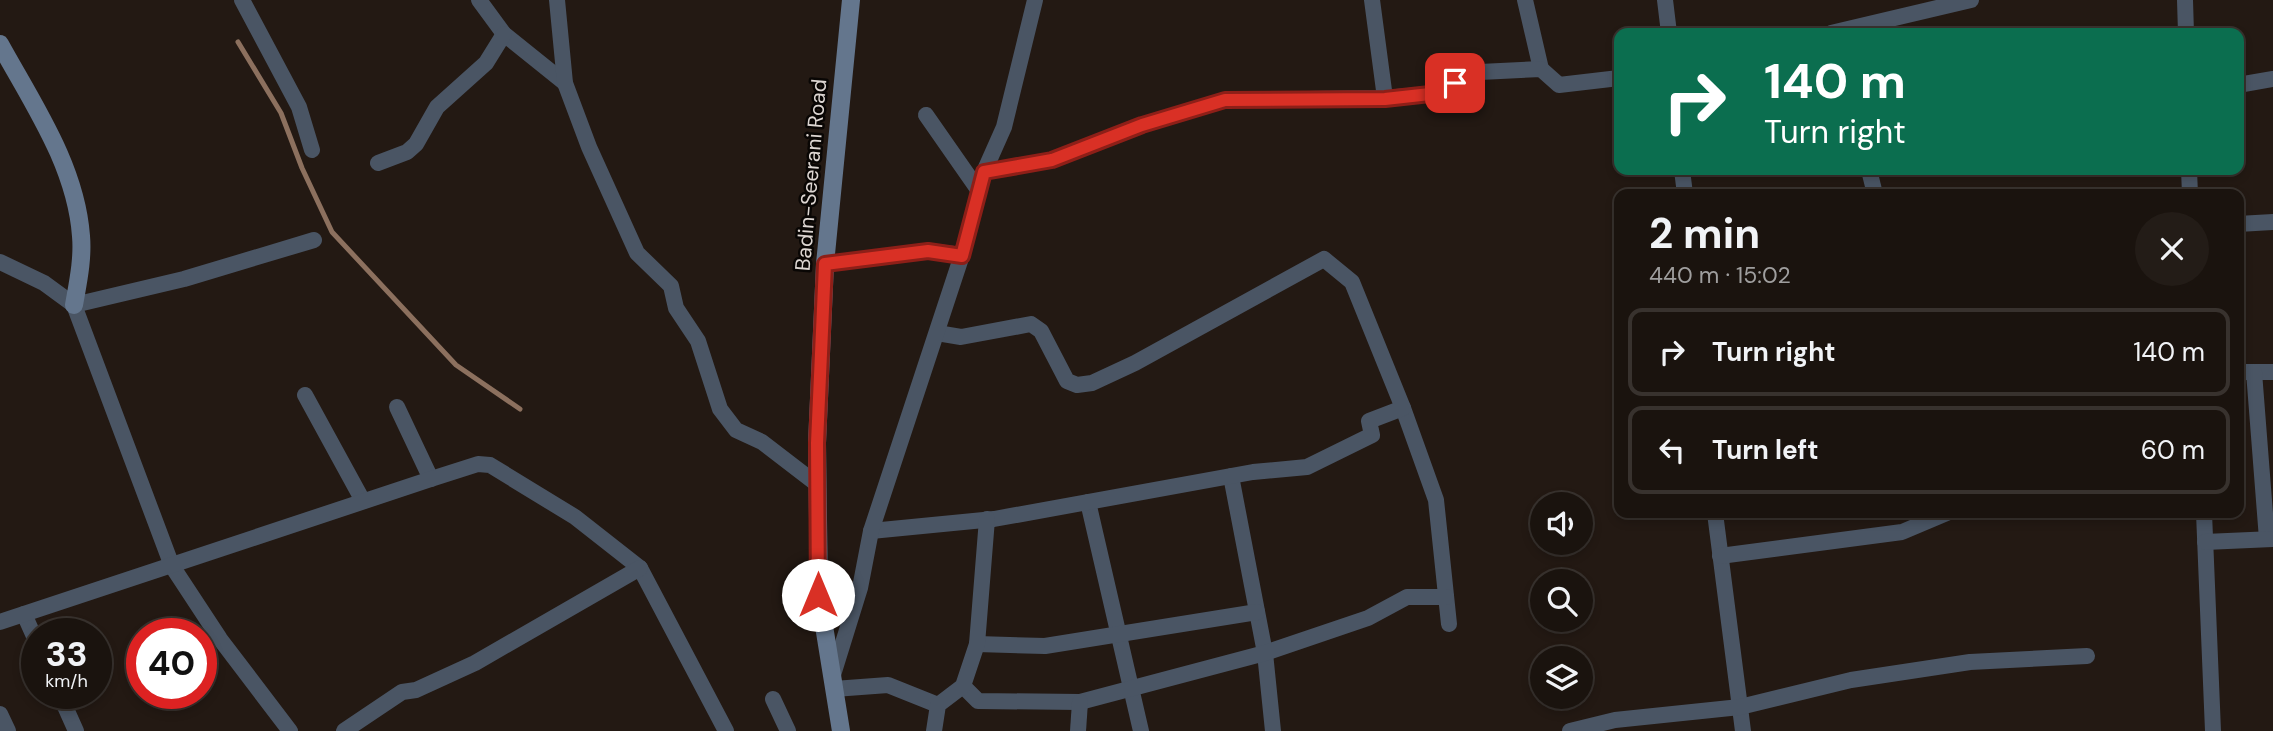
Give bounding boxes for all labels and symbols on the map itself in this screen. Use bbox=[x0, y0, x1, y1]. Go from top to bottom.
pin bbox=[1425, 53, 1485, 113]
street label: Badin-Seerani Road bbox=[789, 78, 833, 272]
position arrow bbox=[781, 558, 855, 632]
speed limit sign: 40 bbox=[126, 618, 217, 709]

